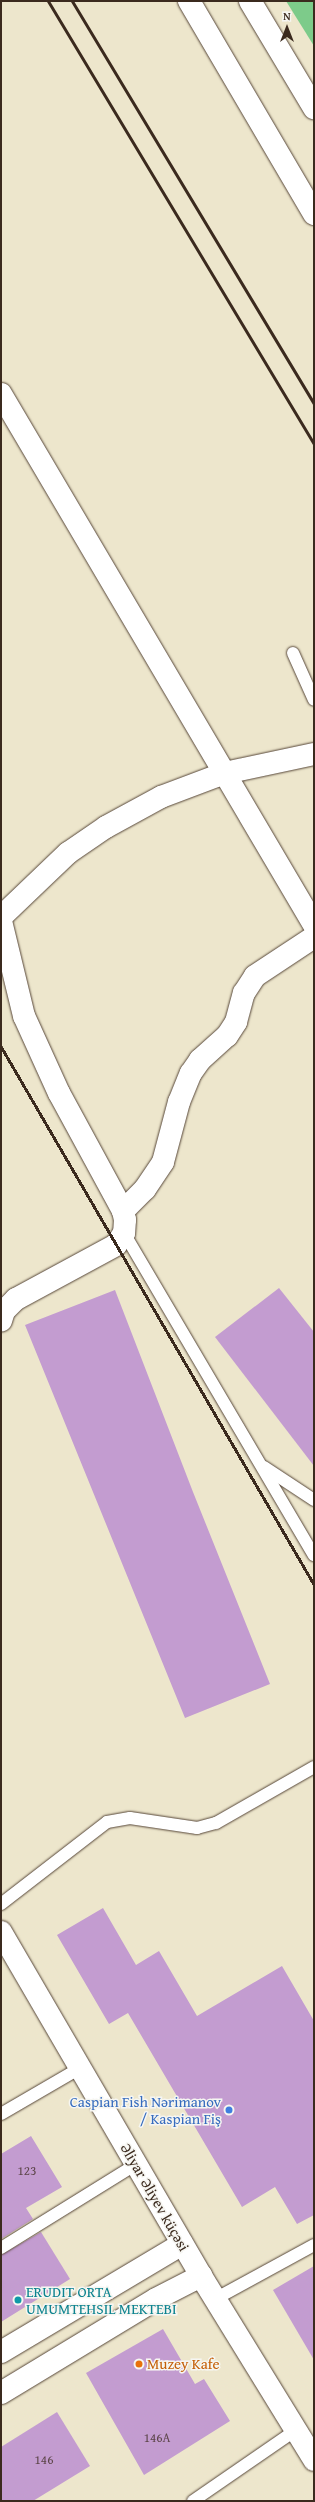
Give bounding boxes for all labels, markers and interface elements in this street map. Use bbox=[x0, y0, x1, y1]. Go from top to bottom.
north arrow bbox=[267, 8, 307, 48]
text: N bbox=[283, 8, 291, 24]
place label: Caspian Fish Nərimanov / Kaspian Fiş bbox=[70, 2092, 221, 2127]
marker: Caspian Fish Nərimanov / Kaspian Fiş bbox=[224, 2105, 234, 2115]
street label: Əliyar Əliyev küçəsi bbox=[117, 2140, 193, 2254]
house number: 123 bbox=[18, 2163, 36, 2179]
place label: ERUDIT ORTA UMUMTEHSIL MEKTEBI bbox=[26, 2282, 177, 2317]
marker: ERUDIT ORTA UMUMTEHSIL MEKTEBI bbox=[13, 2295, 23, 2305]
place label: Muzey Kafe bbox=[147, 2355, 220, 2373]
marker: Muzey Kafe bbox=[134, 2359, 144, 2369]
house number: 146A bbox=[144, 2430, 170, 2446]
house number: 146 bbox=[35, 2452, 53, 2468]

